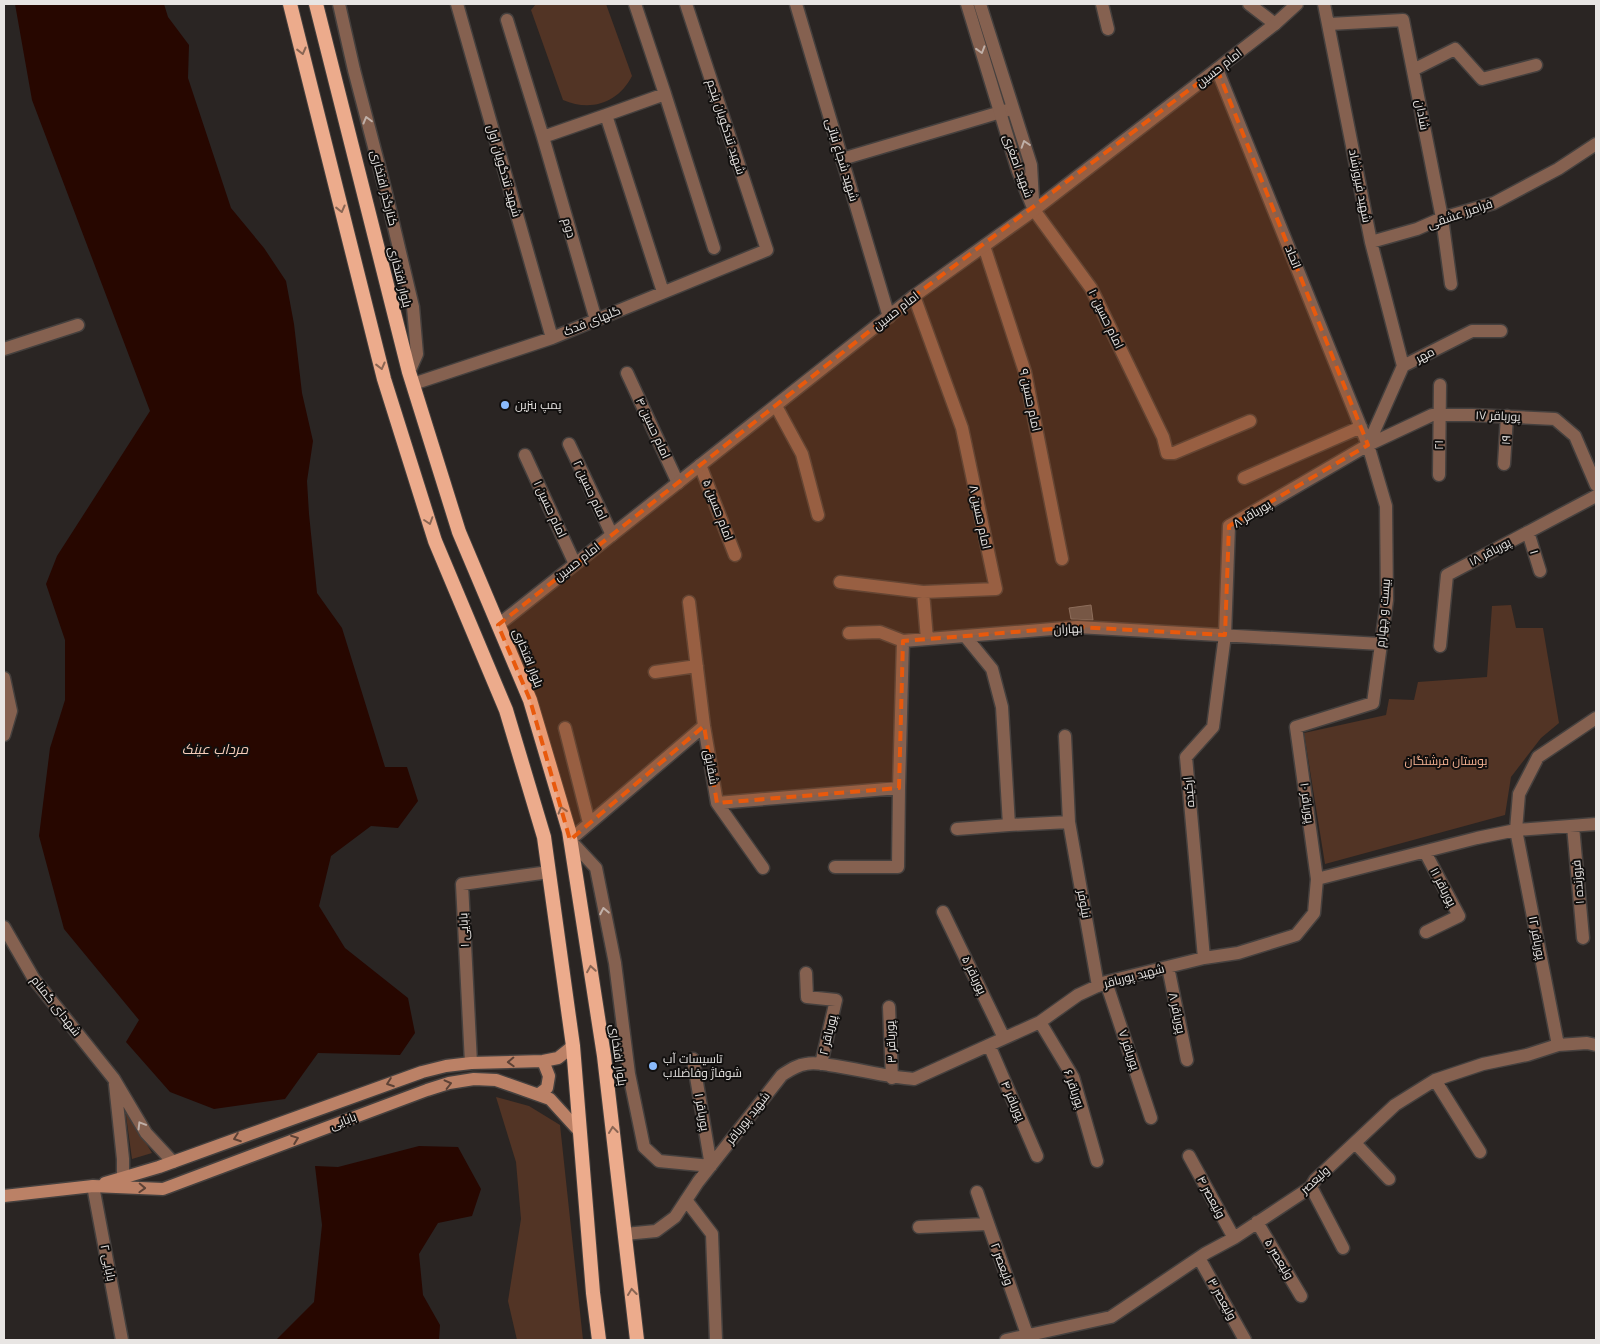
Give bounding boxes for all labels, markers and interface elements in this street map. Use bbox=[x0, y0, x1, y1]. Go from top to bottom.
one-way arrow bbox=[975, 46, 985, 54]
street label: امام حسین bbox=[1193, 46, 1245, 91]
one-way arrow bbox=[296, 47, 306, 55]
street label: شهید تندگویان پنجم bbox=[702, 78, 748, 177]
street label: شادان bbox=[1412, 99, 1432, 131]
one-way arrow bbox=[362, 116, 373, 125]
street label: شهید شجاع نباتی bbox=[822, 117, 861, 203]
street label: شهید تندگویان اول bbox=[484, 123, 524, 219]
street label: شهید اصغری bbox=[1000, 133, 1036, 200]
one-way arrow bbox=[1020, 141, 1030, 149]
street label: شهید فیروزشاد bbox=[1346, 148, 1374, 224]
street label: کنارگذر افتخاری bbox=[368, 149, 400, 227]
street label: فرامرز عشقی bbox=[1426, 196, 1494, 232]
one-way arrow bbox=[335, 204, 346, 213]
street label: دوم bbox=[559, 217, 579, 240]
street label: اتحاد bbox=[1282, 244, 1304, 270]
street label: بلوار افتخاری bbox=[386, 245, 414, 309]
street label: امام حسین ۱۰ bbox=[1085, 287, 1126, 351]
street label: امام حسین bbox=[870, 289, 922, 334]
street label: گلهای فدک bbox=[561, 303, 623, 339]
street label: مهر bbox=[1412, 344, 1437, 366]
one-way arrow bbox=[375, 362, 386, 371]
street label: امام حسین ۹ bbox=[1016, 367, 1043, 433]
street label: امام حسین ۴ bbox=[632, 395, 673, 461]
place label: پمپ بنزین bbox=[515, 398, 562, 414]
marker: پمپ بنزین bbox=[499, 399, 511, 411]
street label: پورباقر ۱۷ bbox=[1475, 408, 1522, 426]
street label: ۱۹ bbox=[1499, 435, 1513, 445]
street label: ۲۱ bbox=[1432, 440, 1446, 450]
street label: امام حسین ۲ bbox=[569, 458, 610, 522]
street label: امام حسین ۱ bbox=[530, 478, 569, 540]
street label: امام حسین ۵ bbox=[699, 478, 736, 543]
street label: امام حسین ۸ bbox=[965, 484, 994, 550]
street label: پورباقر ۸ bbox=[1230, 497, 1275, 532]
one-way arrow bbox=[424, 517, 434, 525]
street label: پورباقر ۱۸ bbox=[1467, 535, 1515, 571]
street label: امام حسین bbox=[551, 540, 603, 585]
street label: ۱ bbox=[1527, 548, 1541, 556]
street label: بیست و چهارم bbox=[1373, 578, 1395, 648]
street label: بهاران bbox=[1053, 621, 1083, 637]
street label: بلوار افتخاری bbox=[510, 627, 546, 689]
water label: مرداب عینک bbox=[182, 741, 249, 758]
street label: شقایق bbox=[701, 749, 721, 786]
park label: بوستان فرشتگان bbox=[1405, 754, 1487, 768]
street label: ارکیده bbox=[1181, 776, 1197, 808]
street label: پورباقر ۱۰ bbox=[1295, 782, 1317, 825]
one-way arrow bbox=[558, 806, 568, 814]
street label: فروزنده ۱ bbox=[1569, 859, 1587, 905]
street label: پورباقر ۱۱ bbox=[1425, 865, 1459, 910]
street label: نیلوفر bbox=[1074, 888, 1093, 919]
one-way arrow bbox=[600, 907, 610, 916]
street label: بابایی ۱ bbox=[456, 912, 472, 948]
street label: پورباقر ۱۲ bbox=[1524, 915, 1548, 962]
street label: پورباقر ۵ bbox=[957, 954, 990, 998]
street label: شهید پورباقر bbox=[1101, 961, 1166, 993]
one-way arrow bbox=[586, 965, 596, 974]
street label: شهدای گمنام bbox=[27, 973, 84, 1039]
street label: پورباقر ۸ bbox=[1164, 991, 1188, 1036]
street label: پورباقر ۲ bbox=[817, 1013, 842, 1057]
street label: پورباقر ۳ bbox=[883, 1020, 901, 1064]
street label: بلوار افتخاری bbox=[607, 1023, 629, 1087]
street label: پورباقر ۷ bbox=[1114, 1028, 1143, 1073]
place label: تاسیسات آب شوفاژ وفاضلاب bbox=[663, 1052, 742, 1080]
one-way arrow bbox=[507, 1057, 515, 1068]
marker: تاسیسات آب شوفاژ وفاضلاب bbox=[647, 1060, 659, 1072]
street label: پورباقر ۶ bbox=[1059, 1068, 1088, 1112]
one-way arrow bbox=[387, 1077, 395, 1087]
one-way arrow bbox=[443, 1079, 452, 1090]
street label: پورباقر ۴ bbox=[996, 1079, 1028, 1125]
street label: شهید پورباقر bbox=[723, 1089, 774, 1149]
street label: پورباقر ۱ bbox=[690, 1092, 712, 1133]
street label: بابایی bbox=[328, 1110, 358, 1132]
one-way arrow bbox=[138, 1121, 148, 1130]
one-way arrow bbox=[608, 1126, 619, 1134]
one-way arrow bbox=[234, 1132, 242, 1142]
one-way arrow bbox=[291, 1135, 299, 1145]
street label: ولیعصر bbox=[1297, 1163, 1332, 1197]
street label: ولیعصر ۴ bbox=[1194, 1174, 1228, 1220]
one-way arrow bbox=[138, 1183, 146, 1193]
street label: ولیعصر ۵ bbox=[1262, 1236, 1296, 1282]
street label: ولیعصر ۲ bbox=[988, 1241, 1016, 1287]
street label: بابایی ۲ bbox=[98, 1244, 118, 1282]
street label: ولیعصر ۳ bbox=[1205, 1276, 1239, 1322]
one-way arrow bbox=[627, 1288, 638, 1296]

